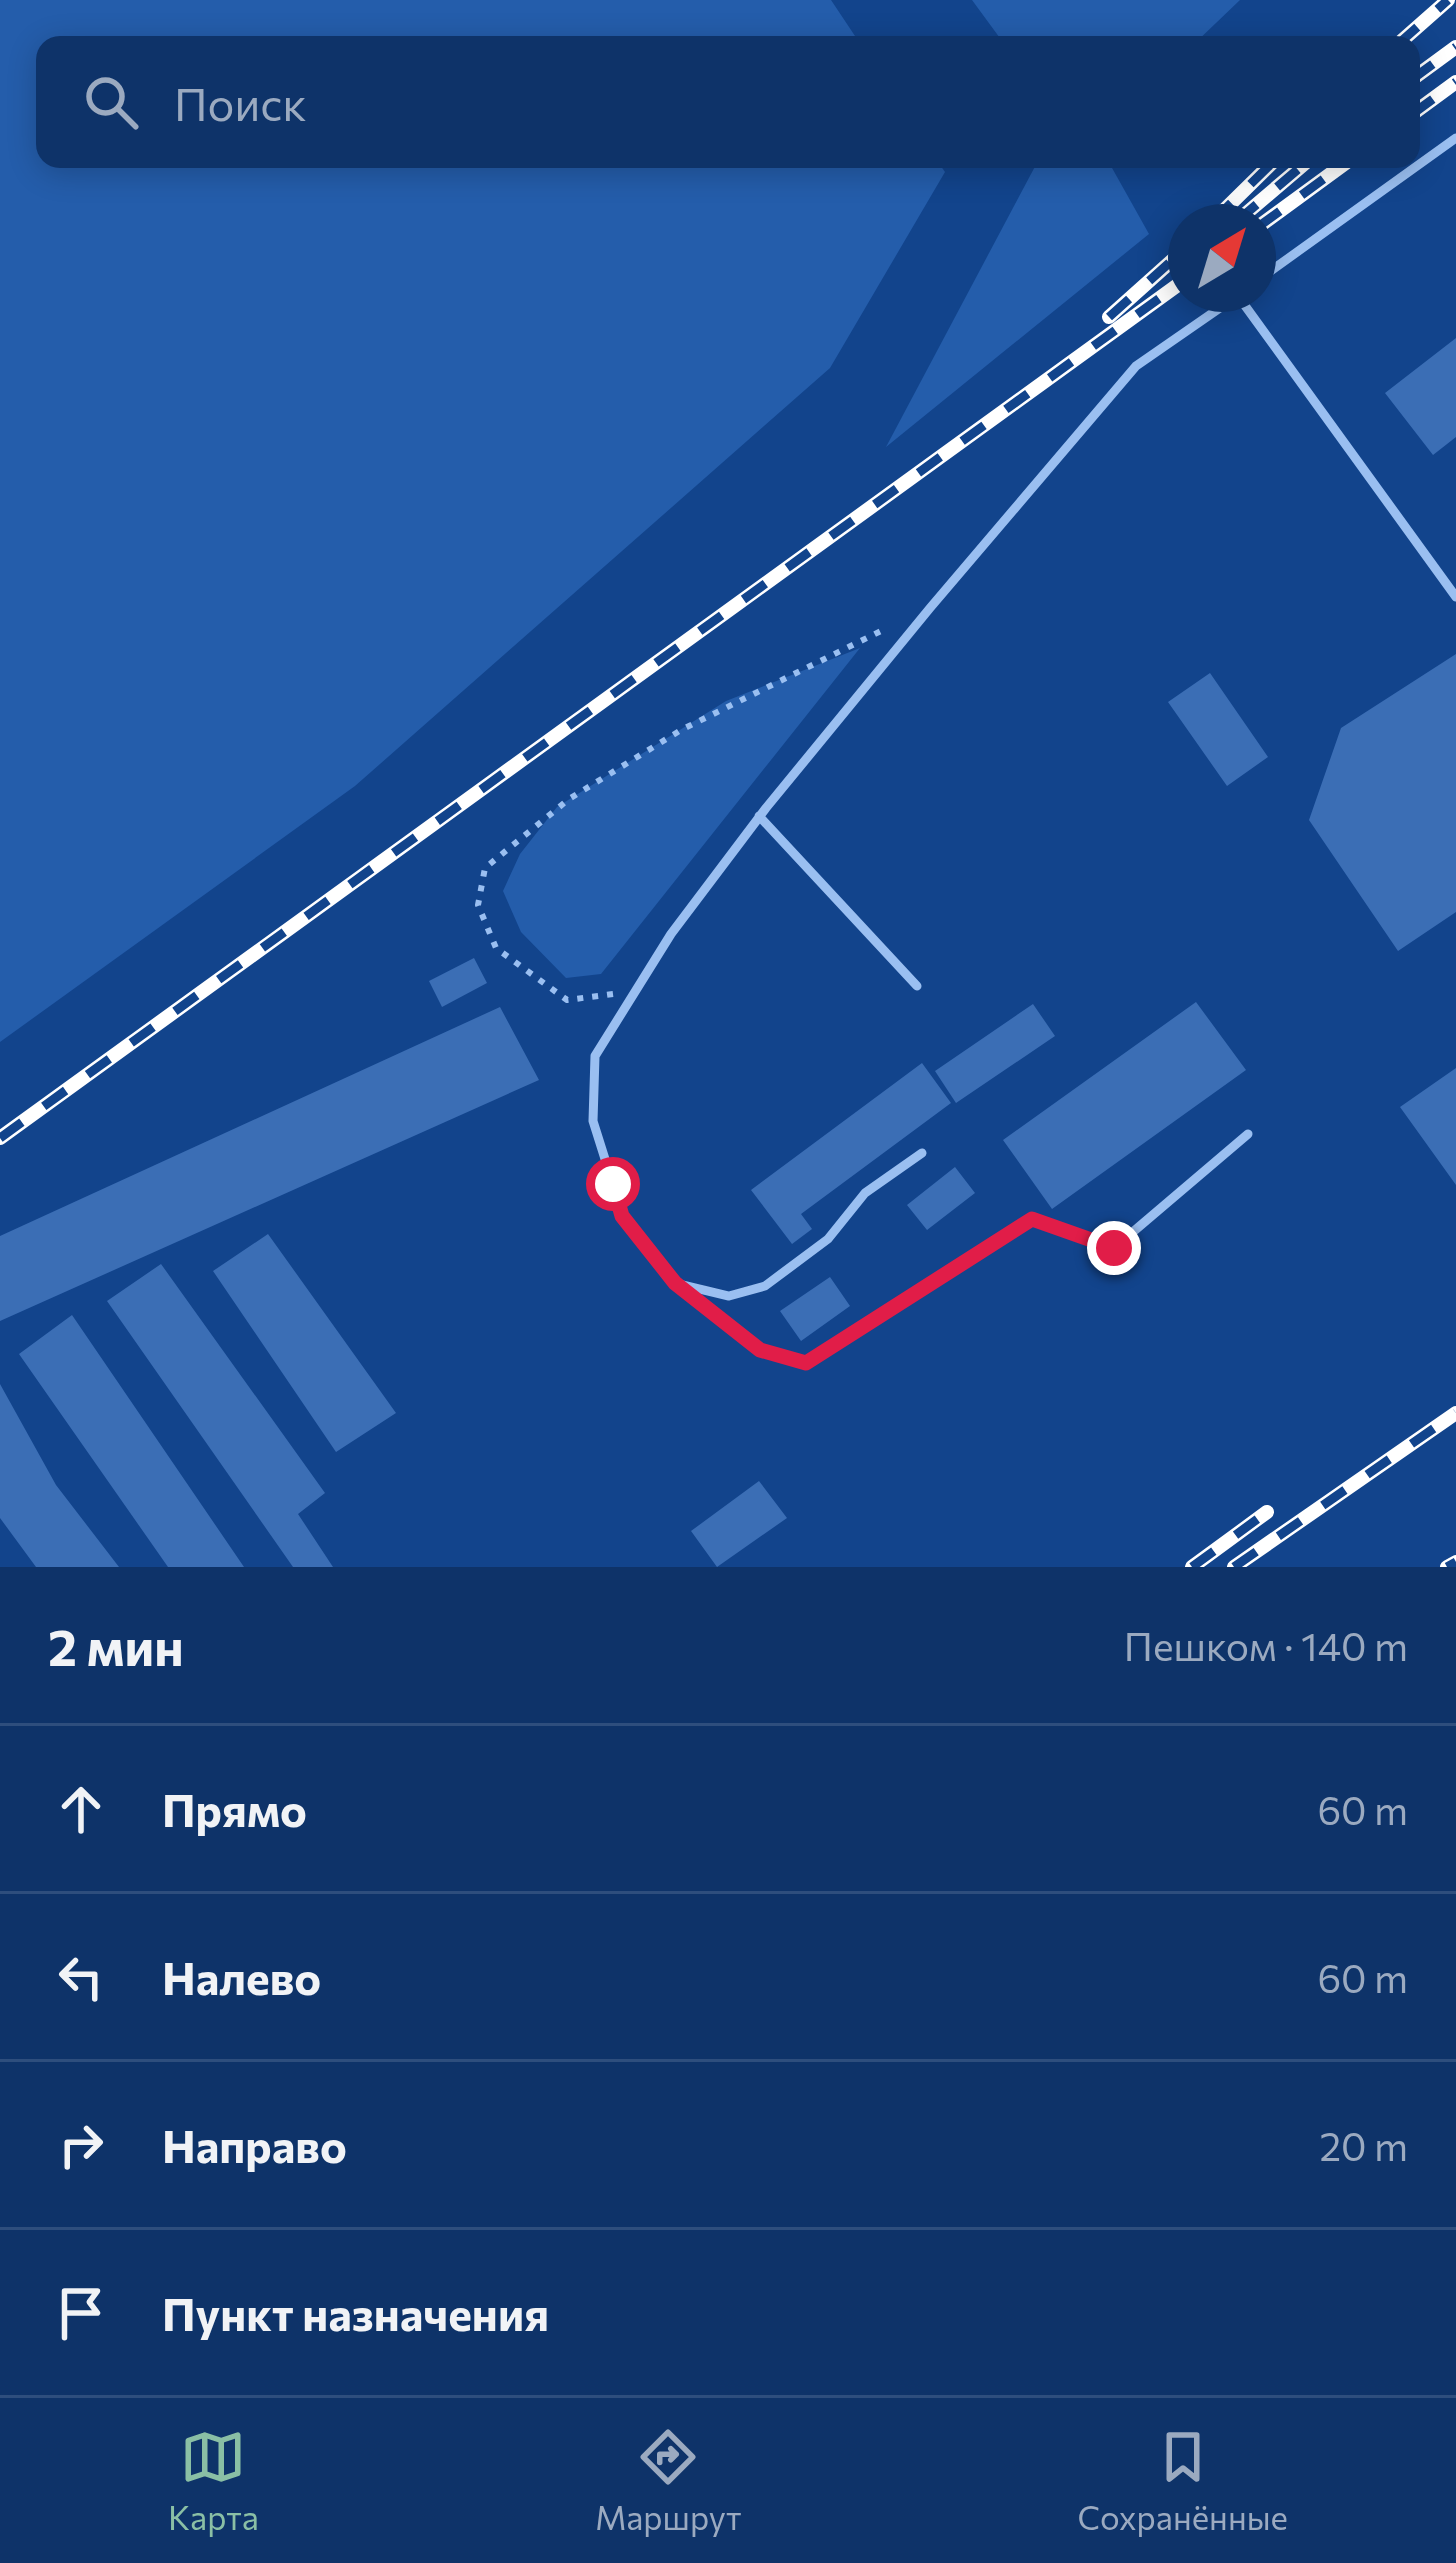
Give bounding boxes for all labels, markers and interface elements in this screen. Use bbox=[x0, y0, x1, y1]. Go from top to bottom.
search box bbox=[36, 36, 1420, 168]
icon: search bbox=[78, 69, 144, 135]
text: Поиск bbox=[174, 75, 307, 130]
north arrow bbox=[1168, 204, 1276, 312]
route start bbox=[586, 1157, 640, 1211]
route end bbox=[1087, 1221, 1141, 1275]
text: 2 мин bbox=[48, 1614, 184, 1677]
text: Пешком · 140 m bbox=[1124, 1621, 1408, 1669]
icon: ahead bbox=[48, 1776, 114, 1842]
text: Прямо bbox=[162, 1781, 307, 1836]
text: 60 m bbox=[1317, 1785, 1408, 1833]
icon: left bbox=[48, 1944, 114, 2010]
text: Налево bbox=[162, 1949, 321, 2004]
text: 60 m bbox=[1317, 1953, 1408, 2001]
icon: right bbox=[48, 2112, 114, 2178]
text: Направо bbox=[162, 2117, 347, 2172]
text: 20 m bbox=[1320, 2121, 1408, 2169]
icon: arrive bbox=[48, 2280, 114, 2346]
text: Пункт назначения bbox=[162, 2285, 549, 2340]
tab: Карта bbox=[168, 2424, 259, 2537]
tab: Маршрут bbox=[595, 2424, 741, 2537]
tab: Сохранённые bbox=[1077, 2424, 1288, 2537]

